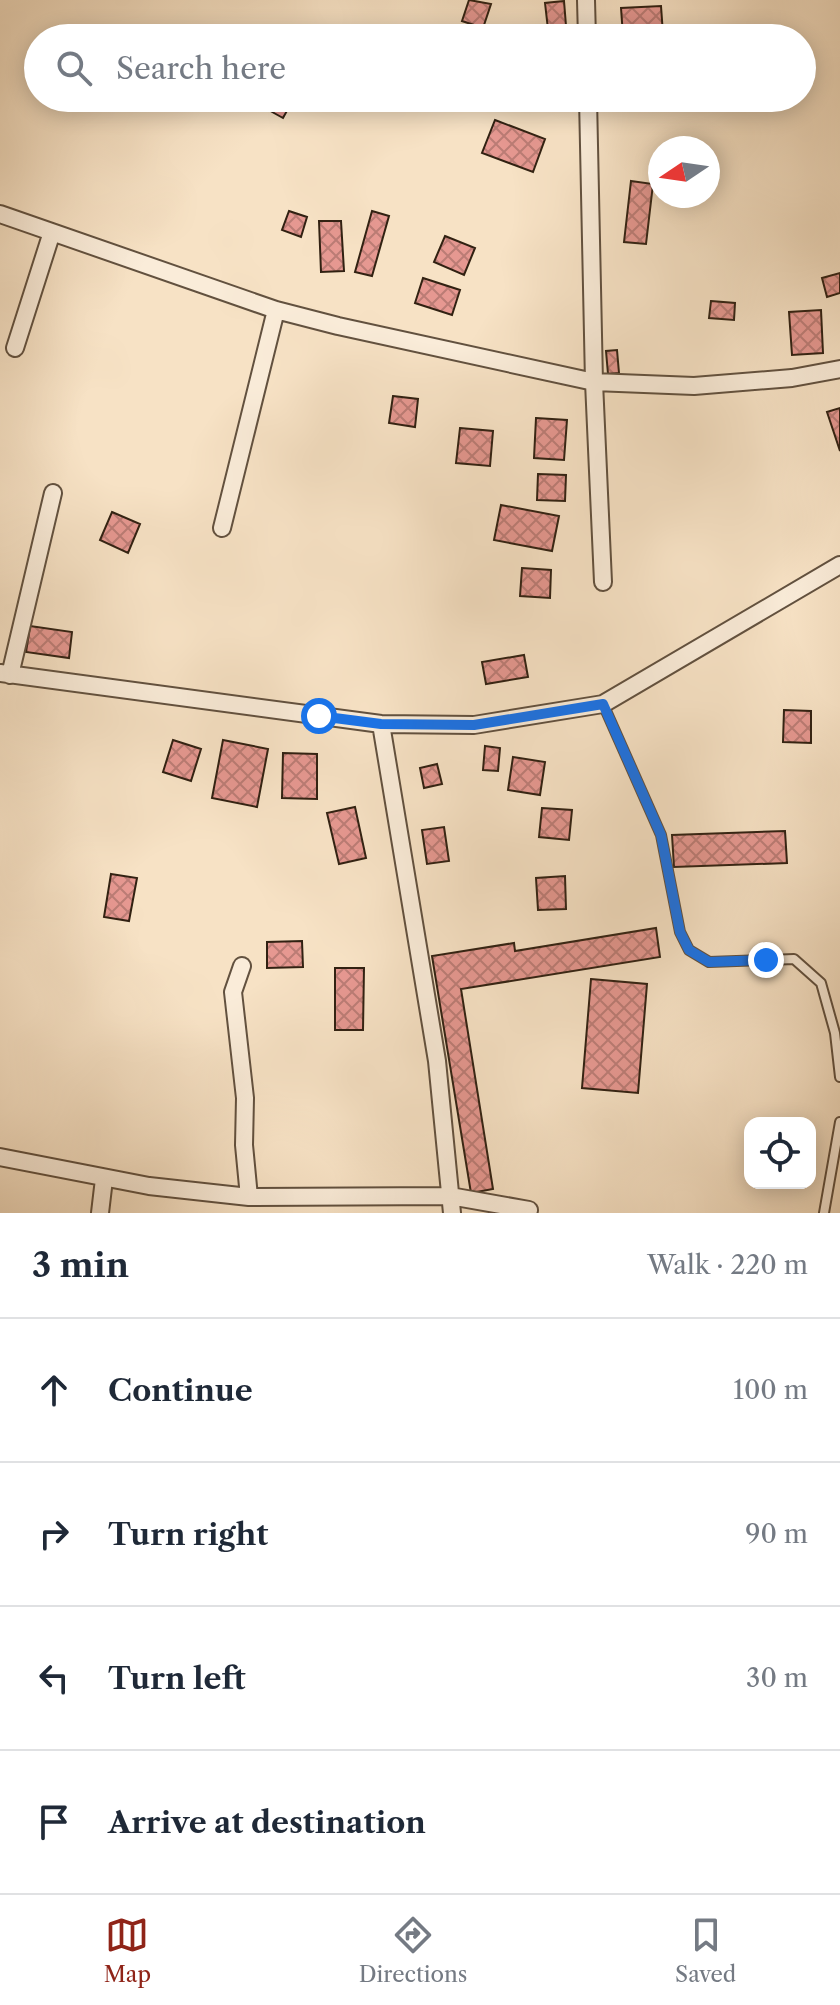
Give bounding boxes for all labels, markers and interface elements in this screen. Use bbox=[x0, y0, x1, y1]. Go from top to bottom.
search box bbox=[24, 24, 816, 112]
icon: search bbox=[52, 46, 96, 90]
text: Search here bbox=[116, 50, 286, 87]
north arrow bbox=[648, 136, 720, 208]
route start bbox=[301, 698, 337, 734]
route end bbox=[748, 942, 784, 978]
map controls bbox=[744, 1117, 816, 1189]
button: locate bbox=[744, 1117, 816, 1189]
text: 3 min bbox=[32, 1244, 129, 1286]
text: Walk · 220 m bbox=[647, 1249, 808, 1281]
icon: ahead bbox=[32, 1368, 76, 1412]
text: Continue bbox=[108, 1372, 253, 1409]
text: 100 m bbox=[733, 1374, 808, 1406]
icon: right bbox=[32, 1512, 76, 1556]
text: Turn right bbox=[108, 1516, 268, 1553]
text: 90 m bbox=[745, 1518, 808, 1550]
icon: left bbox=[32, 1656, 76, 1700]
text: Turn left bbox=[108, 1660, 245, 1697]
text: 30 m bbox=[746, 1662, 808, 1694]
icon: arrive bbox=[32, 1800, 76, 1844]
text: Arrive at destination bbox=[108, 1804, 426, 1841]
tab: Map bbox=[104, 1913, 151, 1988]
tab: Directions bbox=[359, 1913, 467, 1988]
tab: Saved bbox=[675, 1913, 736, 1988]

